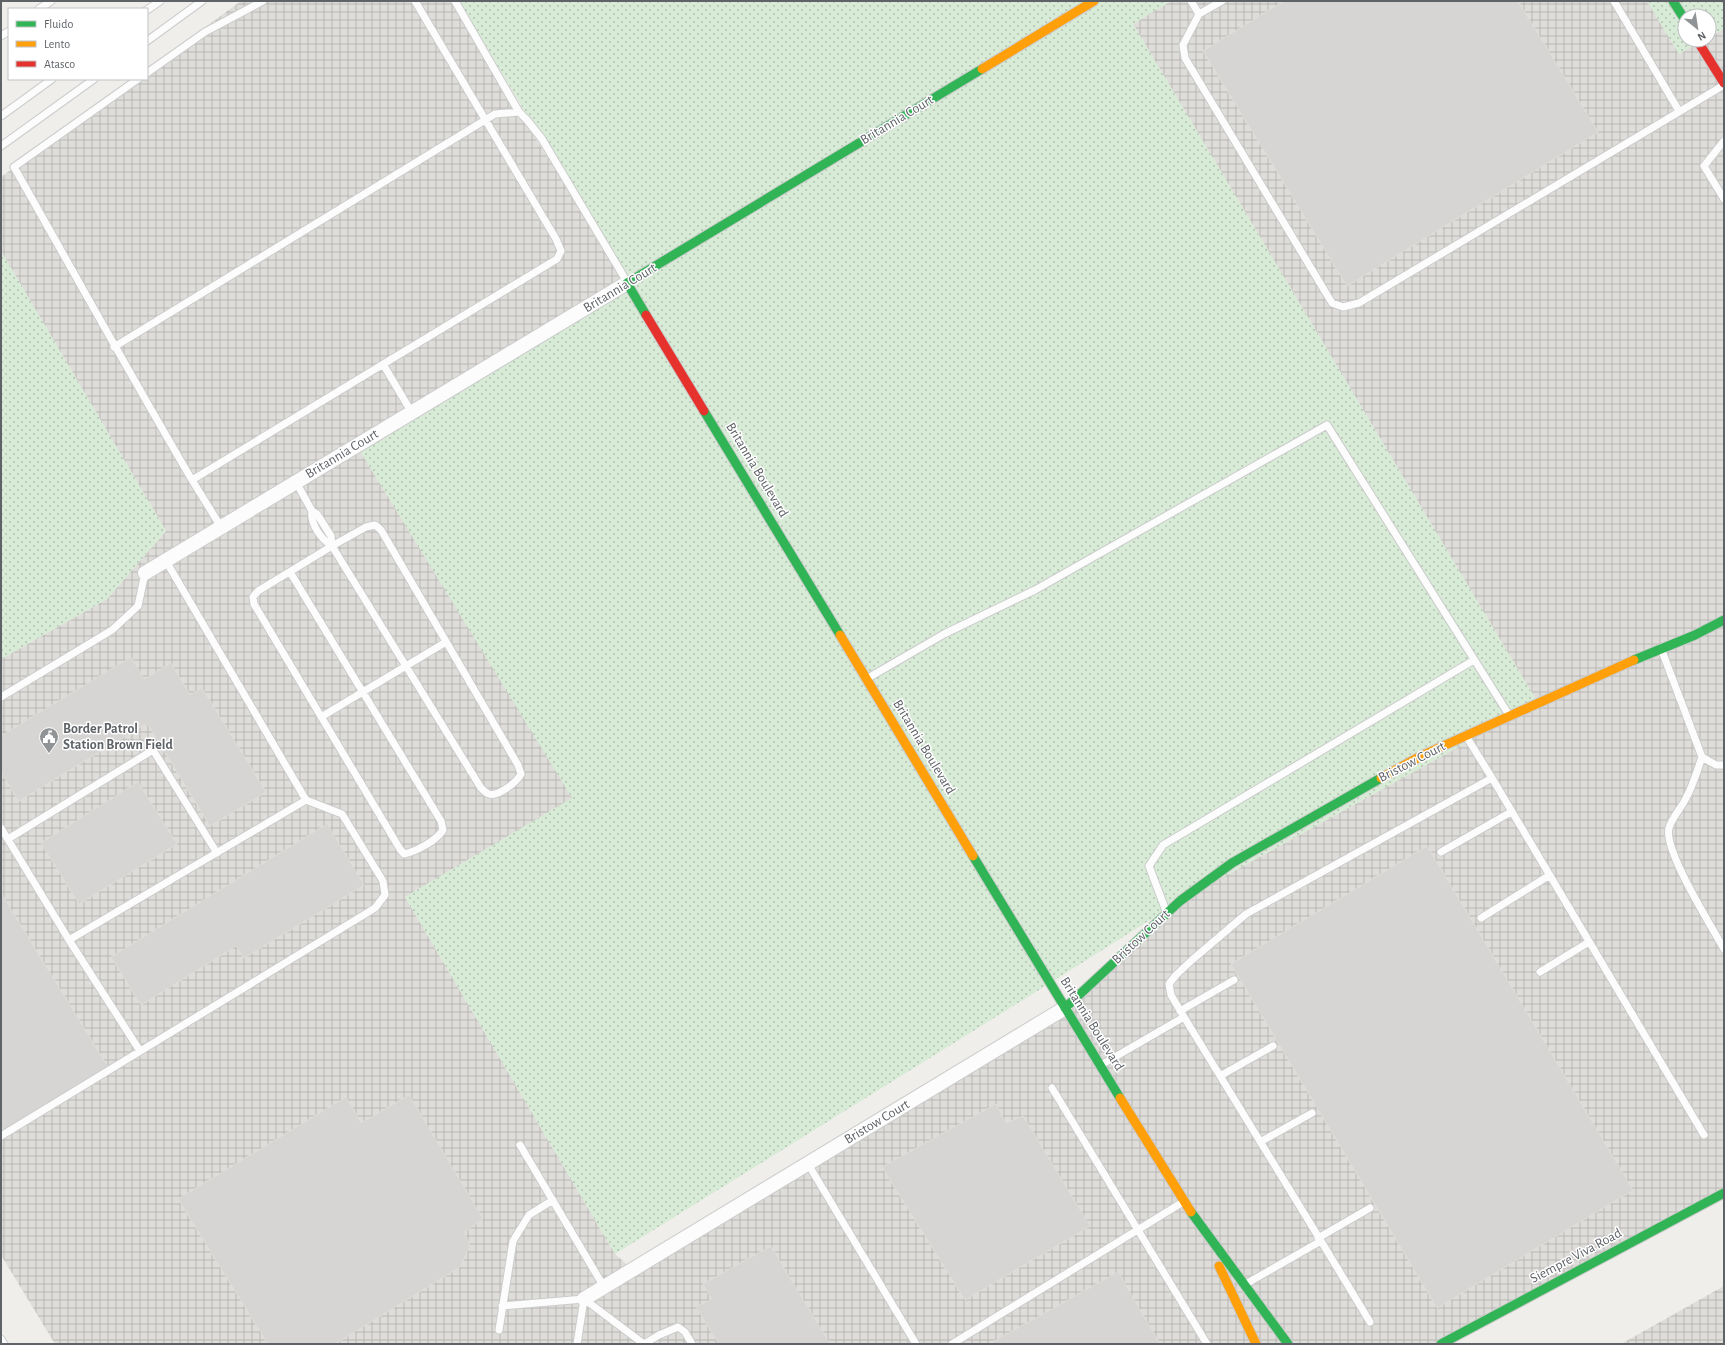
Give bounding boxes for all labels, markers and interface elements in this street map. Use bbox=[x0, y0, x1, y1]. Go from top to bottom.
legend bbox=[8, 8, 148, 80]
north arrow bbox=[1677, 8, 1717, 48]
text: Fluido bbox=[44, 18, 73, 30]
text: N bbox=[1696, 30, 1708, 43]
text: Lento bbox=[44, 38, 70, 50]
text: Atasco bbox=[44, 58, 75, 70]
street label: Britannia Court bbox=[858, 93, 936, 147]
street label: Britannia Court bbox=[581, 261, 659, 315]
street label: Britannia Boulevard bbox=[723, 420, 791, 520]
street label: Britannia Court bbox=[303, 427, 381, 481]
street label: Britannia Boulevard bbox=[890, 697, 958, 797]
place label: Border Patrol Station Brown Field bbox=[63, 722, 173, 752]
public building icon: Border Patrol Station Brown Field bbox=[38, 726, 60, 754]
street label: Bristow Court bbox=[1376, 739, 1448, 785]
street label: Bristow Court bbox=[1110, 907, 1173, 967]
street label: Britannia Boulevard bbox=[1058, 975, 1126, 1073]
street label: Bristow Court bbox=[842, 1097, 912, 1147]
street label: Siempre Viva Road bbox=[1528, 1226, 1624, 1286]

